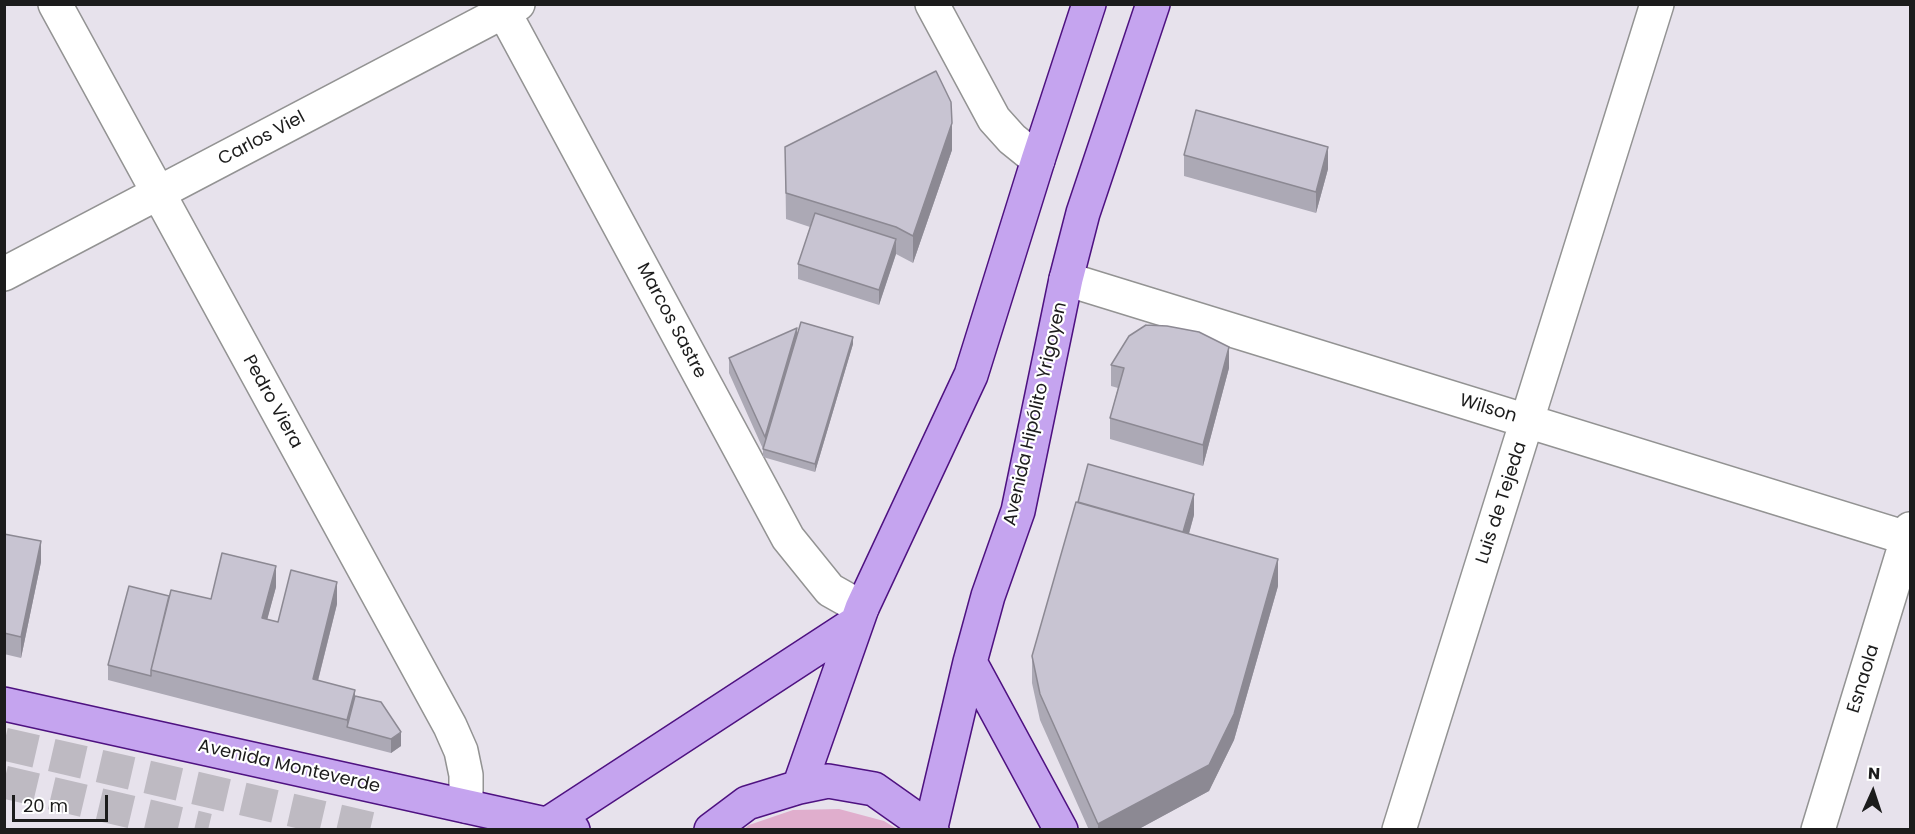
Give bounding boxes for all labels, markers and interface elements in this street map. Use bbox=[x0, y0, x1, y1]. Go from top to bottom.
street label: Carlos Viel bbox=[215, 107, 309, 171]
street label: Marcos Sastre bbox=[632, 260, 710, 382]
street label: Avenida Hipólito Yrigoyen bbox=[1000, 300, 1072, 528]
street label: Pedro Viera bbox=[237, 352, 307, 452]
street label: Wilson bbox=[1457, 390, 1519, 428]
street label: Luis de Tejeda bbox=[1472, 439, 1532, 567]
street label: Esnaola bbox=[1843, 642, 1885, 716]
street label: Avenida Monteverde bbox=[196, 736, 382, 798]
north arrow bbox=[1843, 762, 1903, 822]
text: N bbox=[1867, 762, 1881, 785]
scale bar bbox=[15, 783, 111, 821]
text: 20 m bbox=[23, 793, 68, 818]

